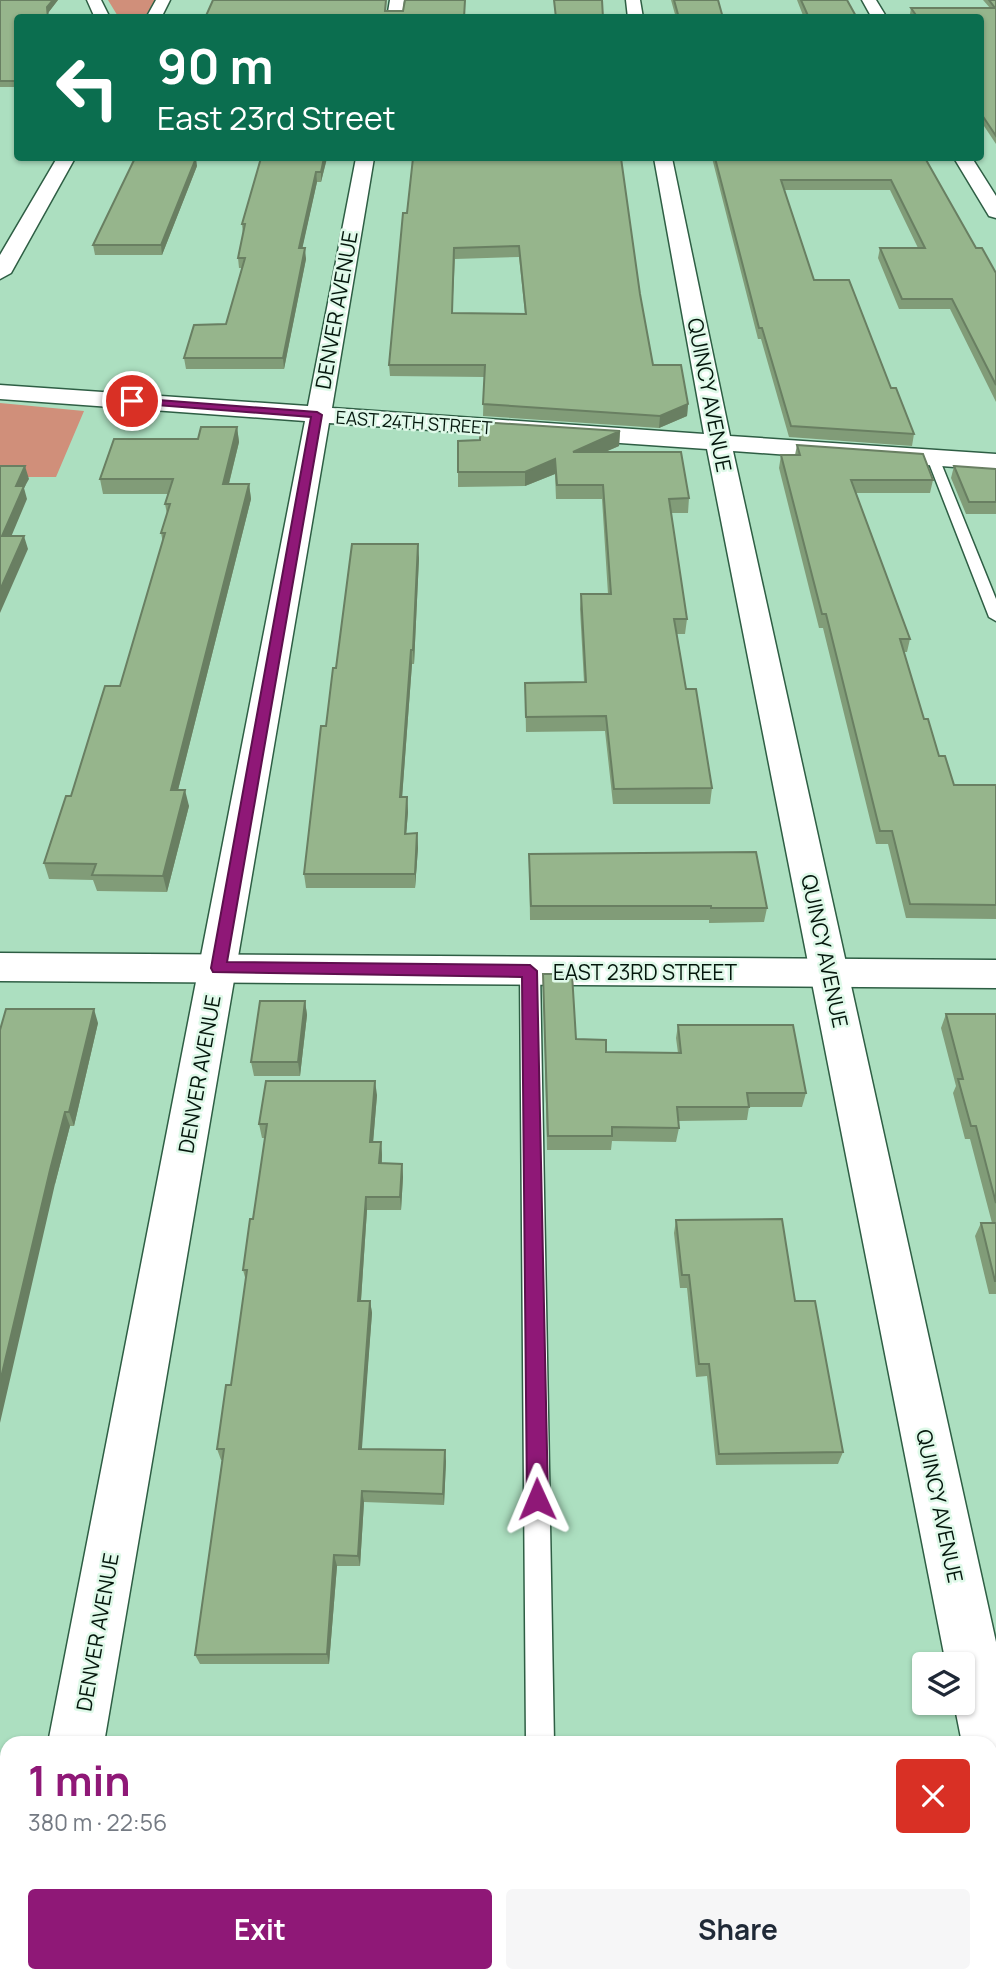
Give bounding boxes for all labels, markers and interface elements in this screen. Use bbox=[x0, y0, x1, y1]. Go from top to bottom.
text: 90 m bbox=[157, 32, 274, 99]
icon: left bbox=[42, 42, 133, 133]
text: East 23rd Street bbox=[157, 96, 396, 140]
street label: DENVER AVENUE bbox=[308, 229, 364, 391]
street label: QUINCY AVENUE bbox=[681, 316, 739, 474]
pin bbox=[102, 371, 162, 431]
icon: arrive bbox=[113, 382, 151, 420]
street label: EAST 24TH STREET bbox=[335, 405, 493, 439]
street label: QUINCY AVENUE bbox=[795, 872, 855, 1030]
street label: EAST 23RD STREET bbox=[553, 958, 738, 986]
street label: DENVER AVENUE bbox=[171, 993, 227, 1155]
street label: QUINCY AVENUE bbox=[910, 1427, 970, 1585]
position arrow bbox=[500, 1462, 574, 1536]
street label: DENVER AVENUE bbox=[69, 1551, 125, 1713]
map controls bbox=[912, 1652, 975, 1715]
button: layers bbox=[912, 1652, 975, 1715]
text: 1 min bbox=[28, 1751, 131, 1809]
button: close bbox=[896, 1759, 970, 1833]
text: 380 m · 22:56 bbox=[28, 1806, 167, 1838]
button: Exit bbox=[28, 1889, 492, 1969]
button: Share bbox=[506, 1889, 970, 1969]

